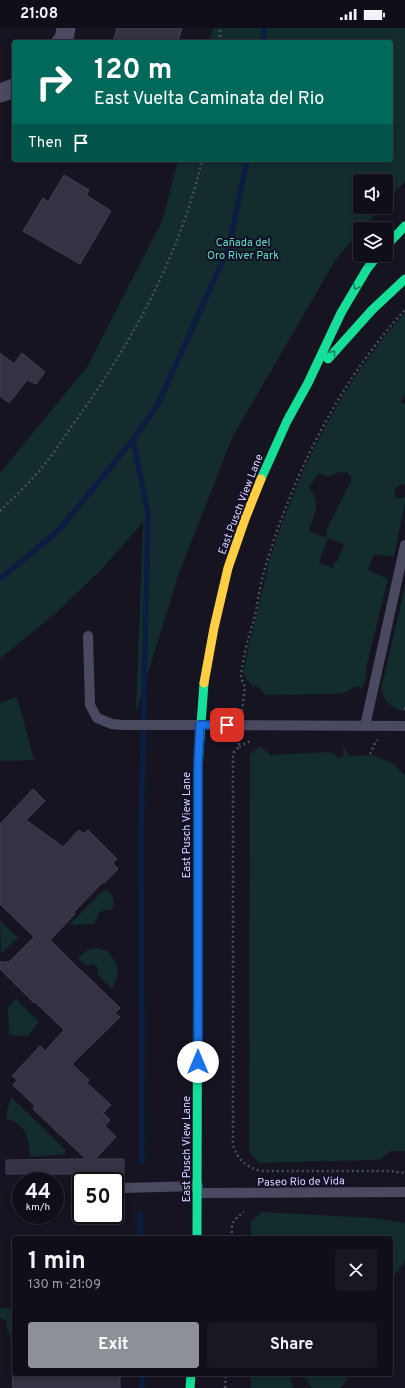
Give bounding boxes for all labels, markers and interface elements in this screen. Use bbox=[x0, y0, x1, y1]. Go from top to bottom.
text: 21:08 bbox=[20, 5, 58, 24]
text: 120 m bbox=[94, 53, 172, 89]
icon: right bbox=[28, 56, 80, 108]
text: East Vuelta Caminata del Rio bbox=[94, 88, 324, 111]
icon: arrive bbox=[70, 132, 92, 154]
text: Then bbox=[28, 134, 62, 153]
map controls bbox=[353, 174, 393, 262]
button: sound bbox=[353, 174, 393, 214]
button: layers bbox=[353, 222, 393, 262]
park label: Cañada del Oro River Park bbox=[207, 236, 279, 263]
one-way arrow bbox=[354, 283, 361, 290]
one-way arrow bbox=[328, 350, 335, 357]
street label: East Pusch View Lane bbox=[215, 452, 267, 557]
pin bbox=[210, 708, 244, 742]
icon: arrive bbox=[216, 714, 238, 736]
street label: East Pusch View Lane bbox=[180, 772, 194, 878]
position arrow bbox=[177, 1041, 219, 1083]
street label: East Pusch View Lane bbox=[180, 1096, 194, 1202]
speed limit sign: 50 bbox=[72, 1172, 124, 1224]
street label: Paseo Rio de Vida bbox=[257, 1174, 345, 1190]
text: 44 bbox=[25, 1180, 51, 1206]
text: km/h bbox=[26, 1201, 50, 1214]
text: 1 min bbox=[28, 1247, 86, 1277]
button: close bbox=[335, 1249, 377, 1291]
text: 130 m · 21:09 bbox=[28, 1277, 101, 1293]
button: Exit bbox=[28, 1322, 199, 1368]
button: Share bbox=[207, 1322, 377, 1368]

